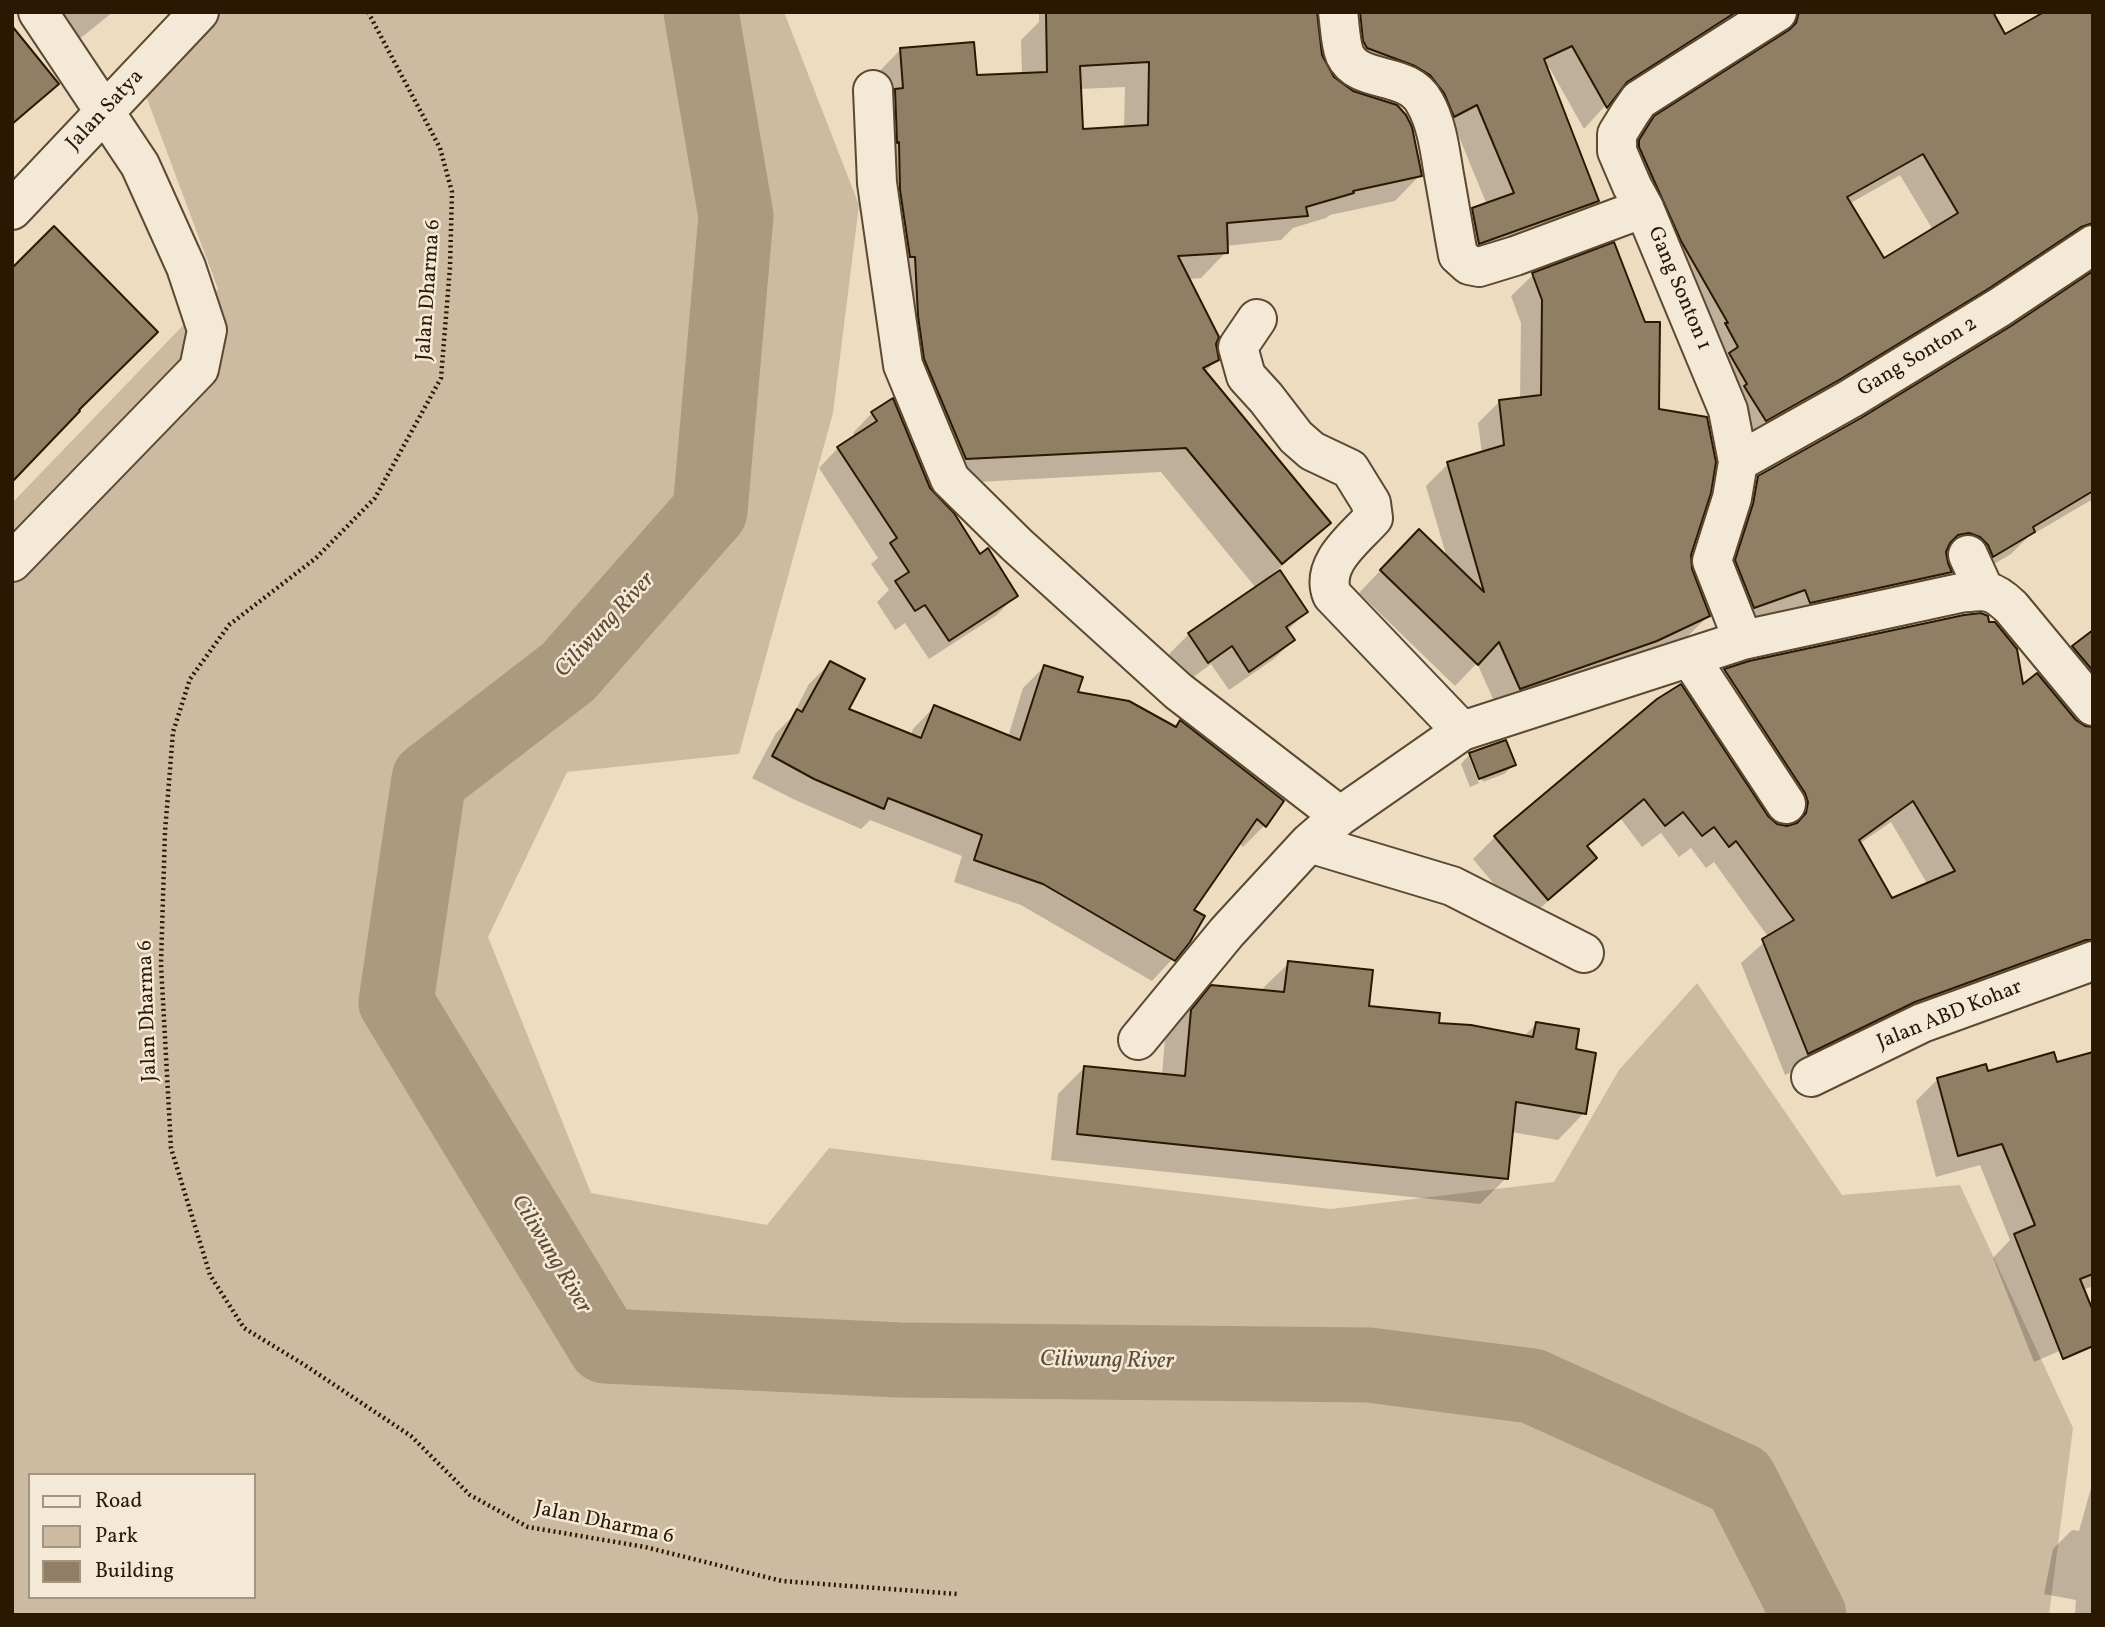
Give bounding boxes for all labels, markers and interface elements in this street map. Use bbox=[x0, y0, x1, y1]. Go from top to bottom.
street label: Jalan Satya bbox=[62, 65, 150, 157]
street label: Jalan Dharma 6 bbox=[412, 218, 448, 362]
street label: Gang Sonton 1 bbox=[1641, 223, 1715, 355]
street label: Gang Sonton 2 bbox=[1854, 312, 1982, 404]
water label: Ciliwung River bbox=[550, 568, 662, 684]
street label: Jalan Dharma 6 bbox=[134, 940, 164, 1082]
street label: Jalan ABD Kohar bbox=[1874, 975, 2026, 1057]
water label: Ciliwung River bbox=[504, 1190, 596, 1320]
water label: Ciliwung River bbox=[1040, 1347, 1174, 1377]
legend bbox=[28, 1473, 256, 1599]
text: Road bbox=[95, 1487, 142, 1516]
street label: Jalan Dharma 6 bbox=[532, 1497, 676, 1551]
text: Park bbox=[95, 1522, 138, 1551]
text: Building bbox=[95, 1557, 174, 1586]

